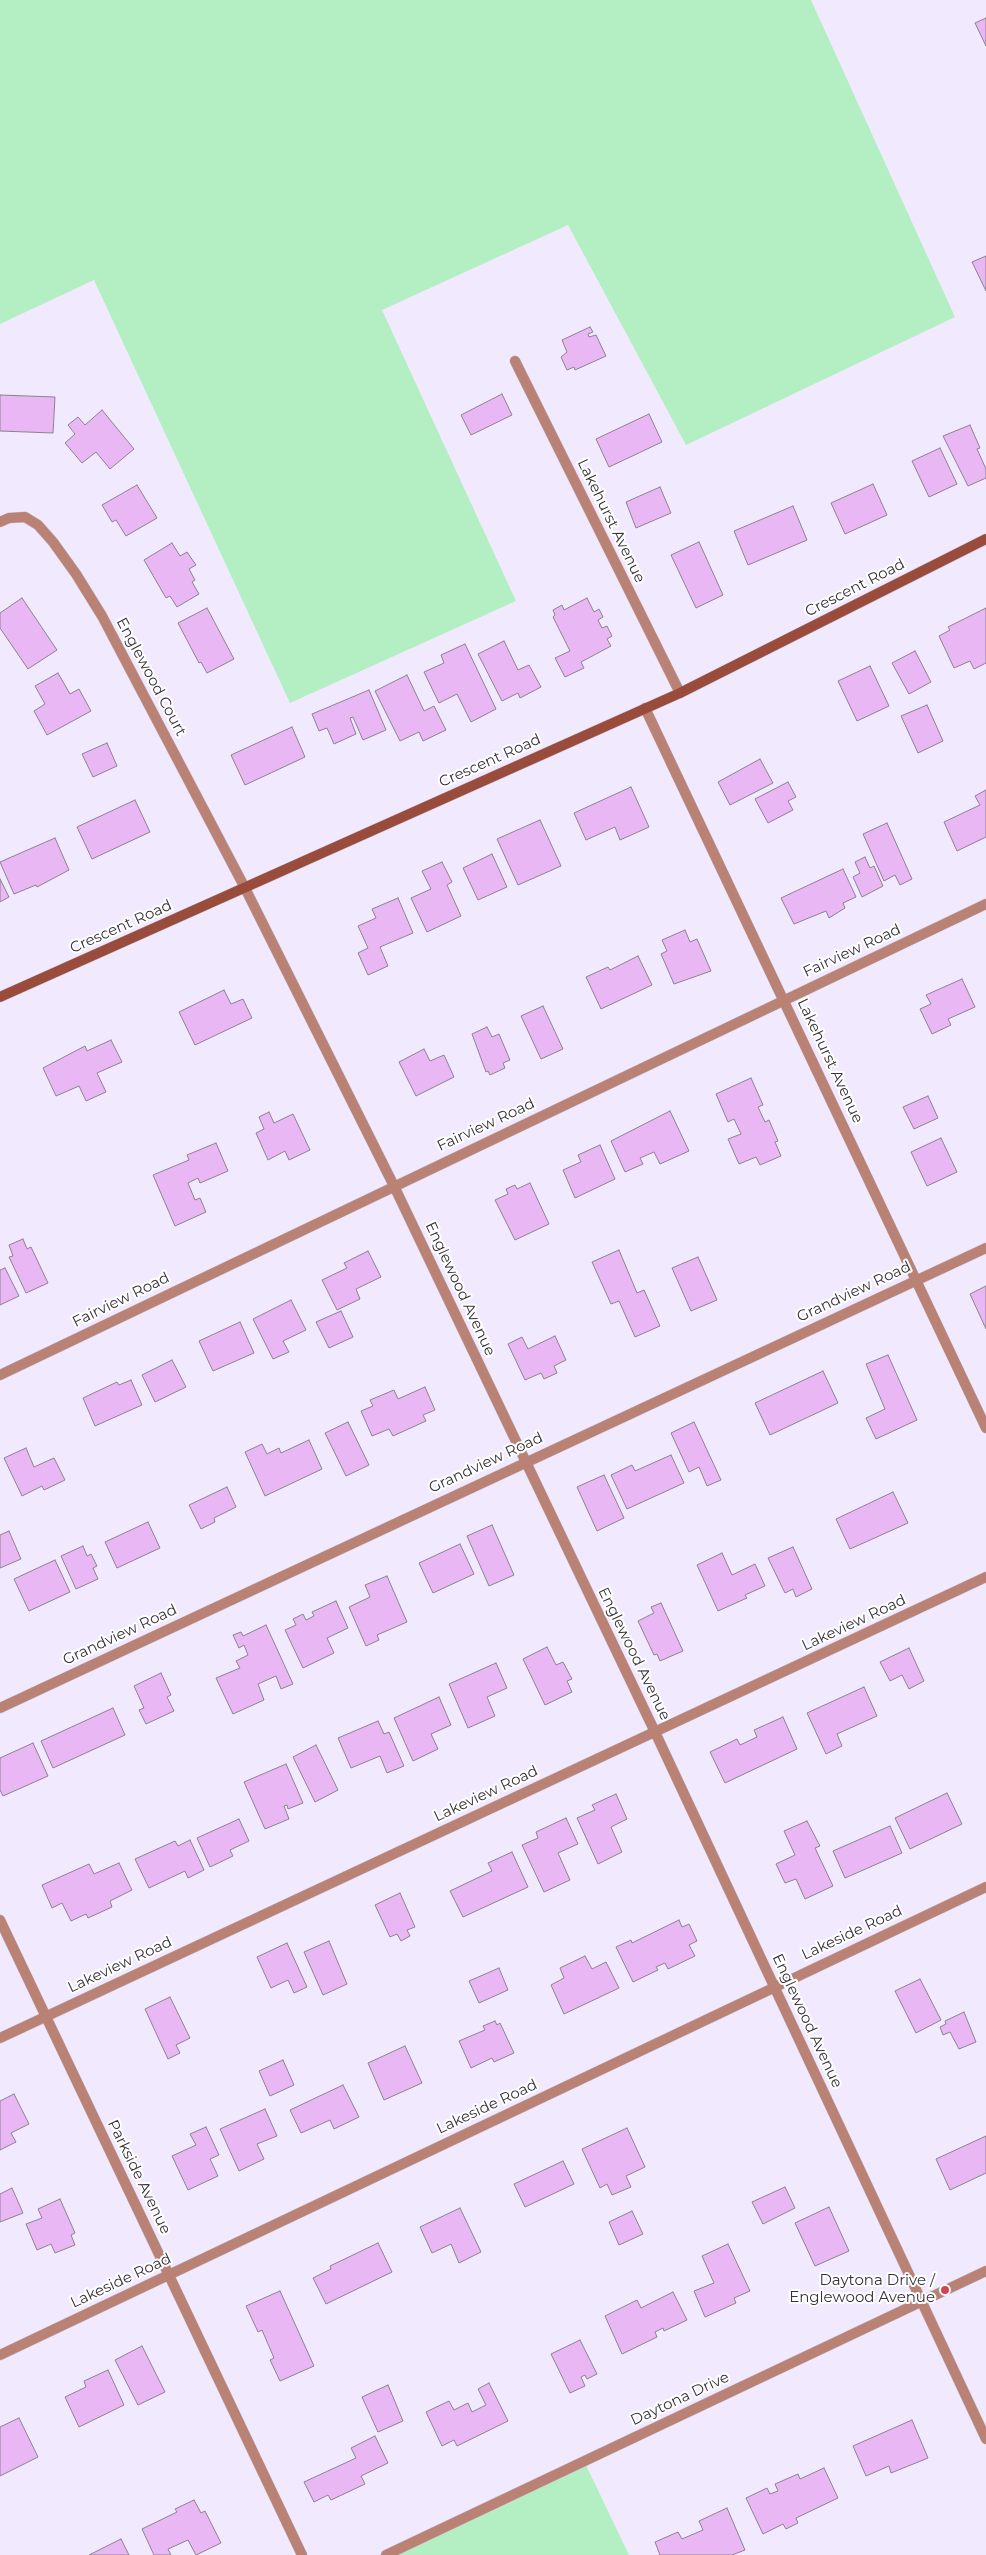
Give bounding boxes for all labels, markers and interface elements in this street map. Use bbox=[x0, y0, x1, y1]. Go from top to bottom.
street label: Lakehurst Avenue bbox=[573, 456, 649, 586]
street label: Crescent Road bbox=[802, 555, 908, 621]
street label: Englewood Court bbox=[112, 615, 190, 739]
street label: Crescent Road bbox=[436, 730, 544, 792]
street label: Crescent Road bbox=[67, 896, 175, 958]
street label: Fairview Road bbox=[800, 921, 904, 981]
street label: Lakehurst Avenue bbox=[793, 996, 867, 1126]
street label: Fairview Road bbox=[434, 1095, 538, 1155]
street label: Englewood Avenue bbox=[421, 1219, 499, 1359]
street label: Grandview Road bbox=[794, 1258, 914, 1326]
street label: Fairview Road bbox=[70, 1269, 172, 1331]
street label: Grandview Road bbox=[426, 1429, 546, 1497]
street label: Englewood Avenue bbox=[594, 1584, 674, 1724]
street label: Lakeview Road bbox=[799, 1591, 909, 1655]
street label: Grandview Road bbox=[60, 1601, 180, 1669]
street label: Lakeview Road bbox=[431, 1762, 541, 1826]
street label: Lakeside Road bbox=[799, 1902, 905, 1964]
street label: Lakeview Road bbox=[65, 1933, 175, 1997]
street label: Englewood Avenue bbox=[768, 1951, 846, 2091]
street label: Lakeside Road bbox=[434, 2076, 540, 2138]
street label: Parkside Avenue bbox=[103, 2117, 175, 2237]
street label: Lakeside Road bbox=[68, 2250, 174, 2312]
place label: Daytona Drive / Englewood Avenue bbox=[789, 2272, 935, 2307]
marker: Daytona Drive / Englewood Avenue bbox=[939, 2284, 951, 2296]
street label: Daytona Drive bbox=[628, 2368, 732, 2430]

